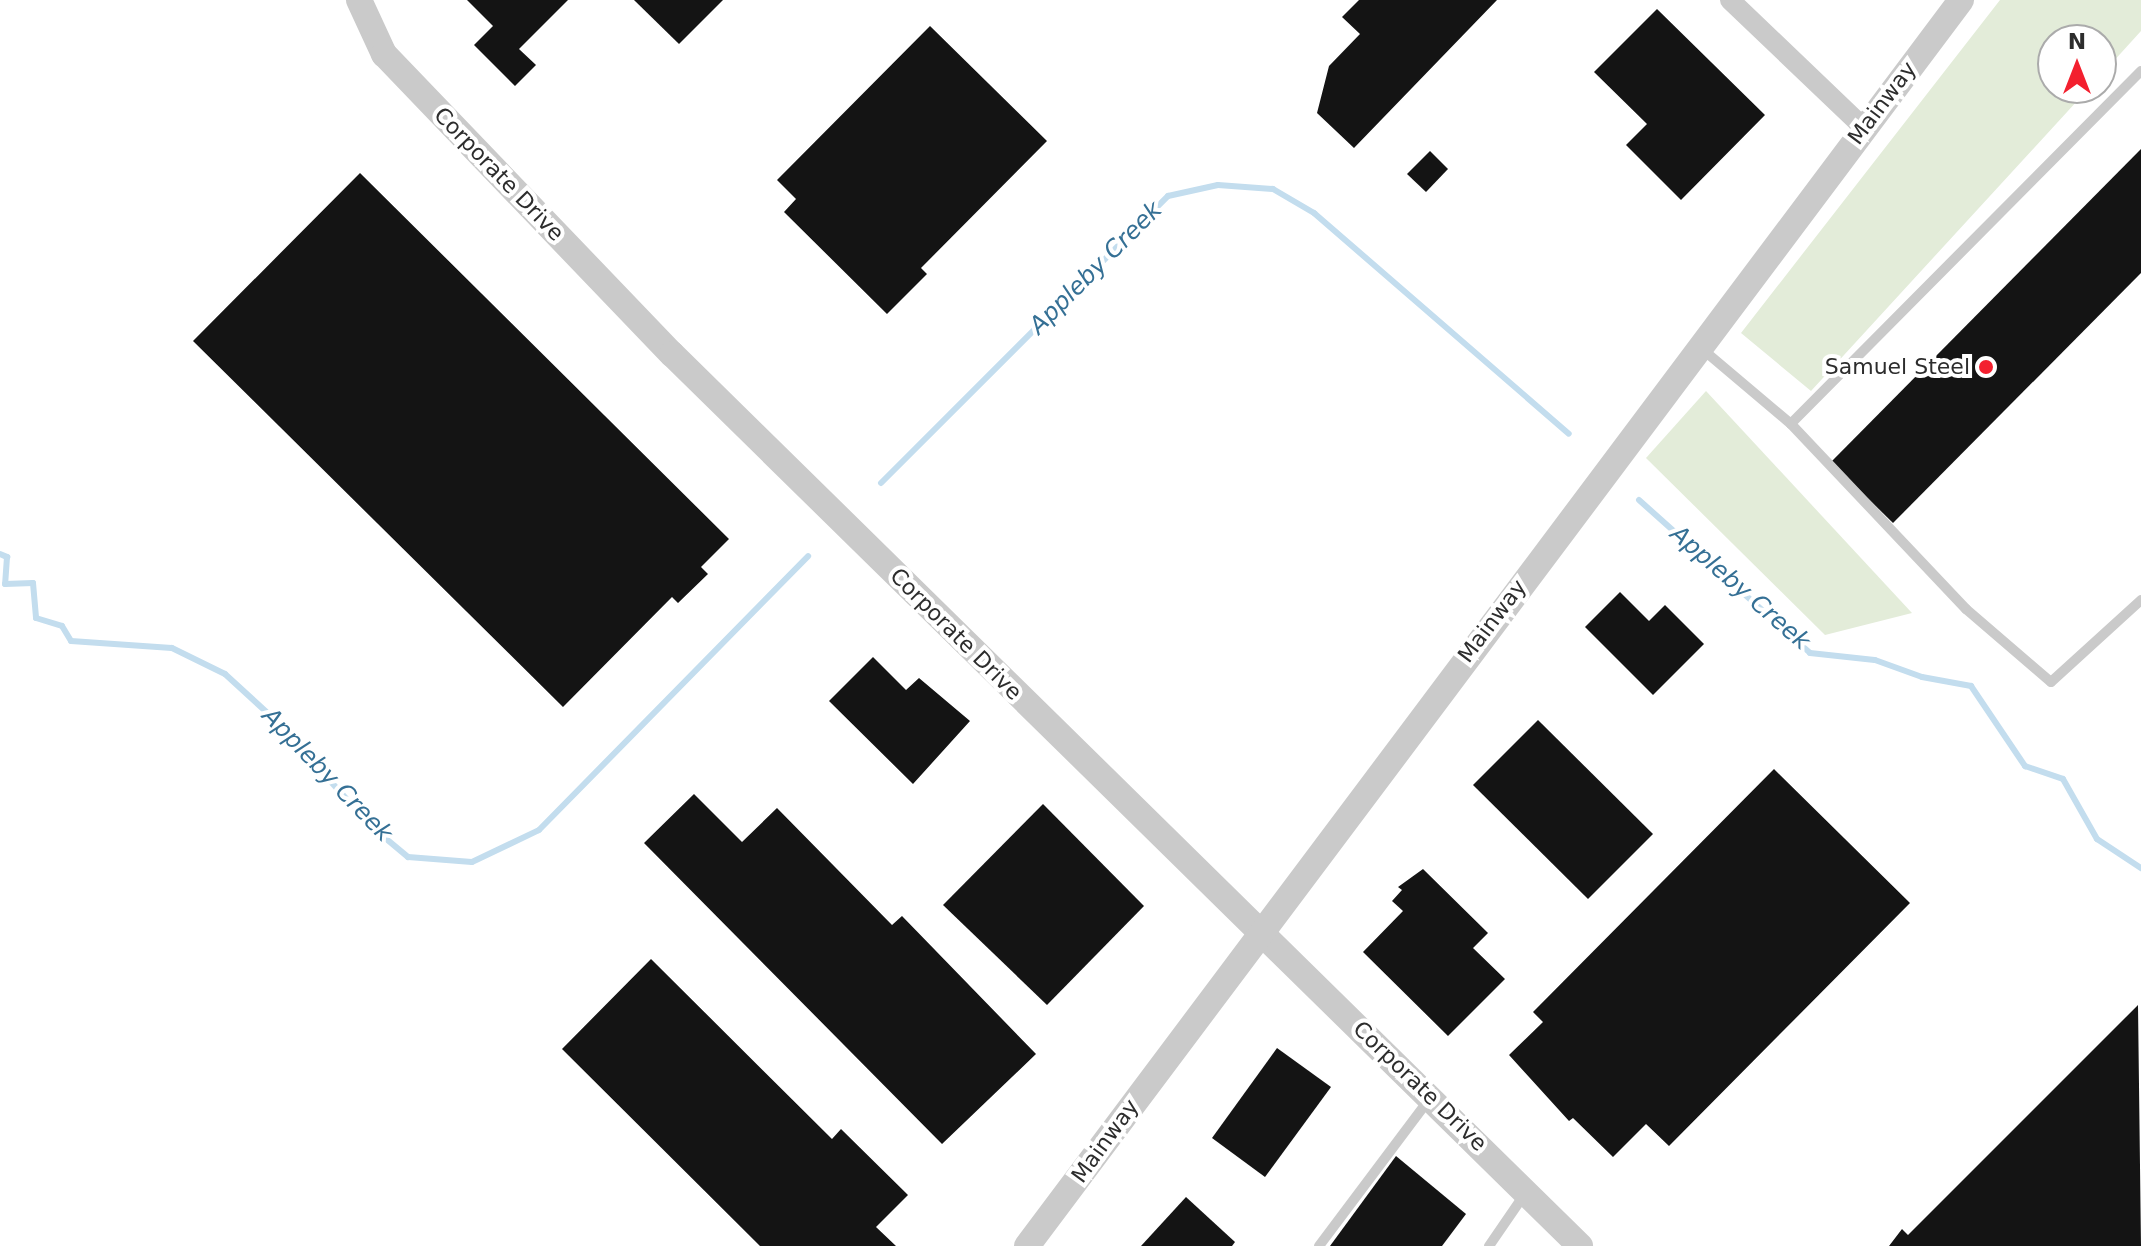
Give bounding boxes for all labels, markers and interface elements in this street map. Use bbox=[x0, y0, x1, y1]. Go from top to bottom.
north arrow bbox=[2037, 24, 2117, 104]
text: N bbox=[2068, 29, 2086, 54]
street label: Mainway bbox=[1842, 56, 1922, 150]
street label: Corporate Drive bbox=[429, 102, 569, 246]
water label: Appleby Creek bbox=[1024, 196, 1168, 340]
place label: Samuel Steel bbox=[1825, 354, 1970, 380]
marker: Samuel Steel bbox=[1977, 358, 1995, 376]
water label: Appleby Creek bbox=[1664, 520, 1816, 656]
street label: Corporate Drive bbox=[885, 563, 1027, 705]
street label: Mainway bbox=[1452, 574, 1532, 668]
water label: Appleby Creek bbox=[256, 702, 398, 848]
street label: Corporate Drive bbox=[1348, 1016, 1492, 1156]
street label: Mainway bbox=[1066, 1094, 1144, 1188]

